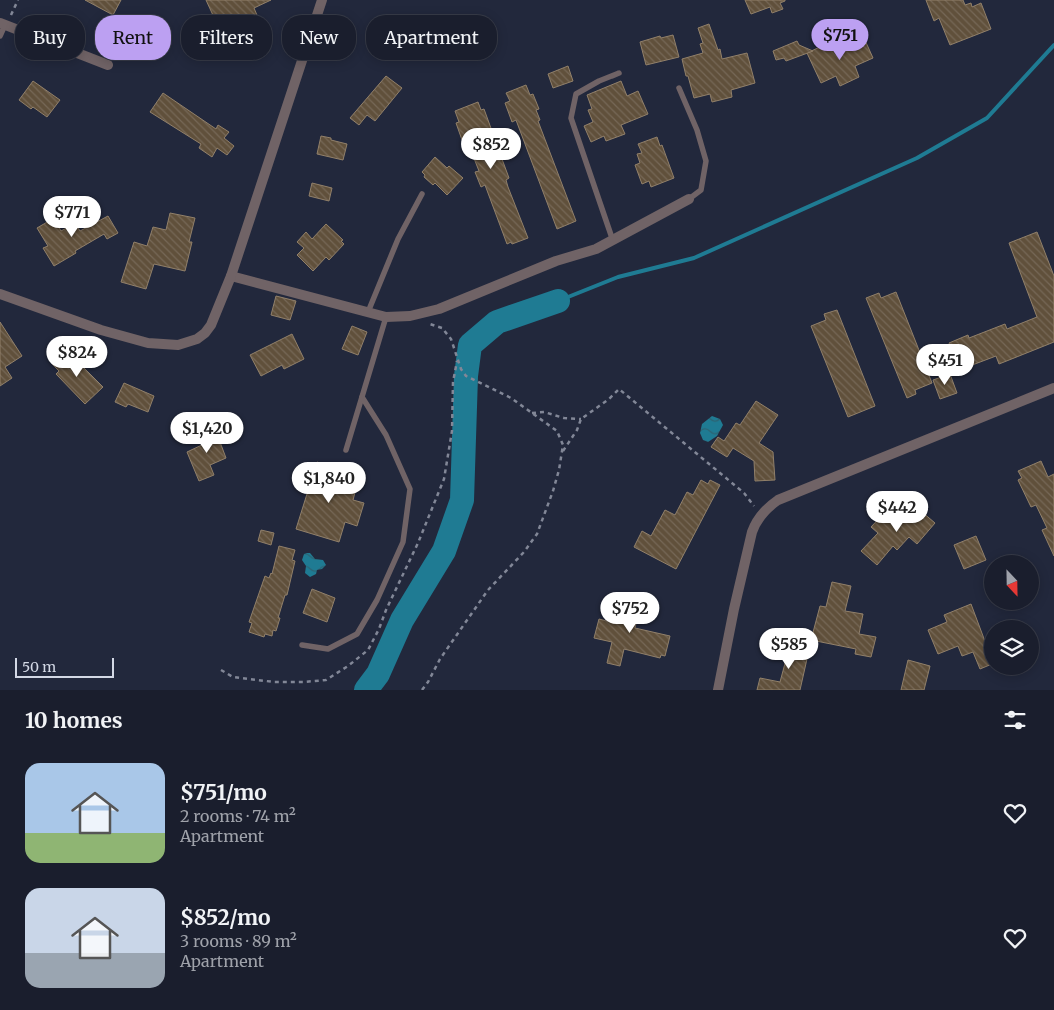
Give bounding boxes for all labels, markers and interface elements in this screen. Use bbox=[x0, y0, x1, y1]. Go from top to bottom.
chip: Buy bbox=[15, 15, 85, 60]
chip: Rent bbox=[95, 15, 171, 60]
chip: Filters bbox=[181, 15, 272, 60]
chip: New bbox=[282, 15, 356, 60]
chip: Apartment bbox=[366, 15, 497, 60]
pin: $751 bbox=[810, 18, 870, 61]
text: $751 bbox=[822, 25, 858, 45]
pin: $852 bbox=[461, 128, 521, 170]
text: $852 bbox=[472, 134, 510, 154]
pin: $771 bbox=[42, 196, 102, 238]
text: $771 bbox=[54, 202, 90, 222]
pin: $824 bbox=[47, 336, 107, 378]
text: $824 bbox=[57, 342, 97, 362]
pin: $451 bbox=[915, 344, 975, 386]
text: $451 bbox=[927, 350, 963, 370]
pin: $1,420 bbox=[166, 412, 248, 454]
text: $1,420 bbox=[181, 418, 233, 438]
pin: $1,840 bbox=[288, 462, 370, 504]
text: $1,840 bbox=[303, 468, 355, 488]
pin: $442 bbox=[867, 490, 927, 533]
text: $442 bbox=[877, 497, 917, 517]
north arrow bbox=[984, 555, 1039, 610]
map controls bbox=[984, 555, 1039, 675]
pin: $752 bbox=[600, 592, 660, 634]
text: $752 bbox=[611, 598, 649, 618]
button: layers bbox=[984, 620, 1039, 675]
pin: $585 bbox=[759, 628, 819, 670]
text: $585 bbox=[770, 634, 808, 654]
scale bar bbox=[15, 655, 114, 678]
text: 50 m bbox=[22, 658, 56, 676]
icon: filters bbox=[1001, 706, 1029, 734]
text: 10 homes bbox=[25, 707, 123, 734]
text: $751/mo bbox=[180, 779, 267, 806]
icon: home bbox=[65, 783, 125, 843]
icon: heart bbox=[1001, 799, 1029, 827]
text: 2 rooms · 74 m² bbox=[180, 806, 296, 826]
text: Apartment bbox=[180, 826, 264, 846]
text: $852/mo bbox=[180, 904, 271, 931]
icon: home bbox=[65, 908, 125, 968]
icon: heart bbox=[1001, 924, 1029, 952]
text: 3 rooms · 89 m² bbox=[180, 931, 297, 951]
text: Apartment bbox=[180, 951, 264, 971]

